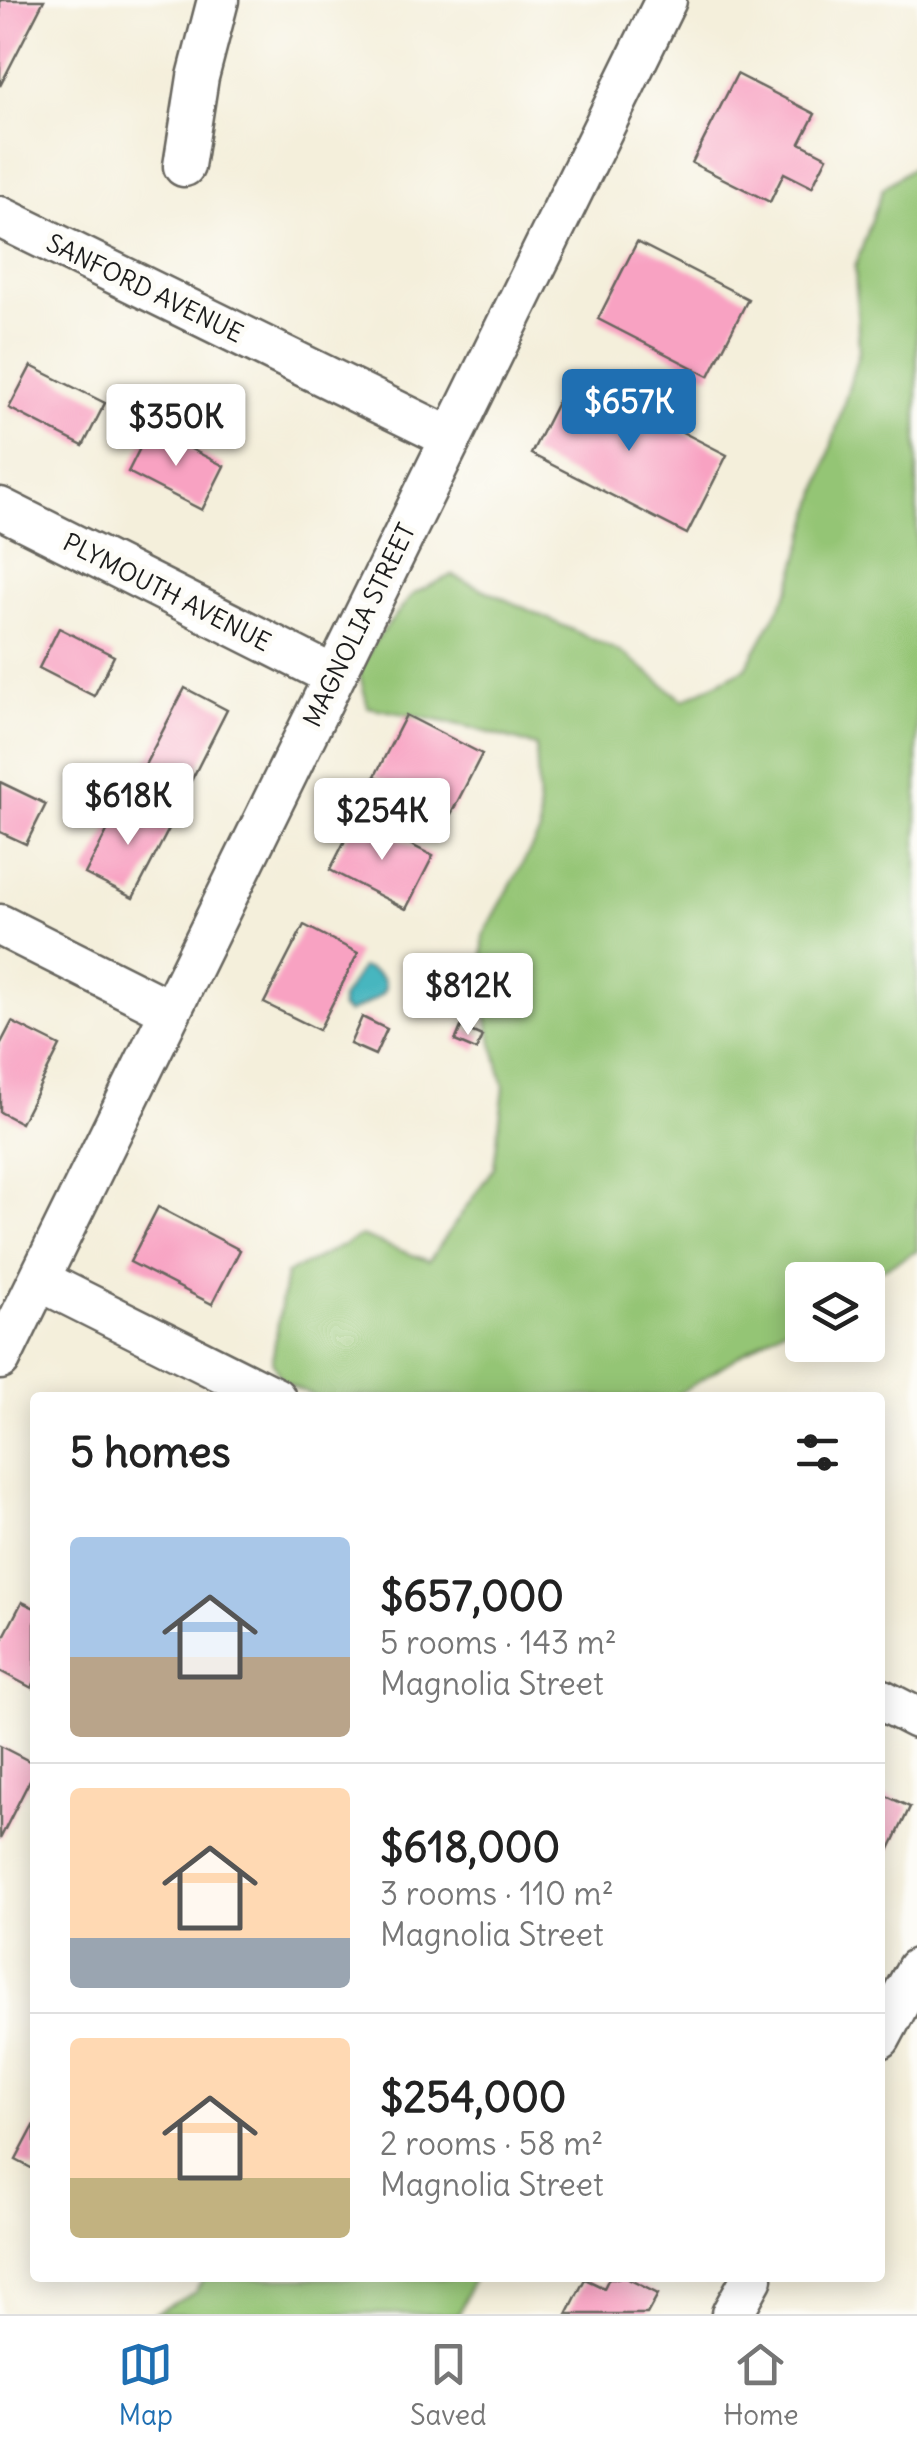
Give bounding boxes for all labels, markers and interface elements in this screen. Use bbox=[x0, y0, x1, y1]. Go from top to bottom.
street label: SANFORD AVENUE bbox=[41, 227, 249, 349]
pin: $657K bbox=[559, 369, 699, 454]
text: $657K bbox=[584, 381, 674, 422]
pin: $350K bbox=[106, 384, 246, 469]
text: $350K bbox=[128, 396, 224, 437]
street label: MAGNOLIA STREET bbox=[296, 518, 422, 732]
street label: PLYMOUTH AVENUE bbox=[58, 526, 276, 658]
pin: $618K bbox=[58, 763, 198, 848]
text: $618K bbox=[84, 775, 172, 816]
pin: $254K bbox=[312, 778, 452, 863]
text: $254K bbox=[336, 790, 428, 831]
pin: $812K bbox=[398, 953, 538, 1038]
text: $812K bbox=[425, 965, 511, 1006]
map controls bbox=[785, 1262, 885, 1362]
button: layers bbox=[785, 1262, 885, 1362]
icon: filters bbox=[790, 1425, 845, 1480]
text: 5 homes bbox=[70, 1426, 231, 1478]
text: $657,000 bbox=[380, 1570, 564, 1622]
icon: home bbox=[150, 1577, 270, 1697]
text: 5 rooms · 143 m² bbox=[380, 1622, 617, 1663]
text: Magnolia Street bbox=[380, 1663, 604, 1704]
text: $618,000 bbox=[380, 1821, 560, 1873]
icon: home bbox=[150, 1828, 270, 1948]
text: 3 rooms · 110 m² bbox=[380, 1873, 614, 1914]
text: Magnolia Street bbox=[380, 1914, 604, 1955]
text: $254,000 bbox=[380, 2071, 566, 2123]
icon: home bbox=[150, 2078, 270, 2198]
text: 2 rooms · 58 m² bbox=[380, 2123, 603, 2164]
text: Magnolia Street bbox=[380, 2164, 604, 2205]
tab: Map bbox=[118, 2337, 173, 2433]
tab: Saved bbox=[410, 2337, 487, 2433]
tab: Home bbox=[723, 2337, 799, 2433]

